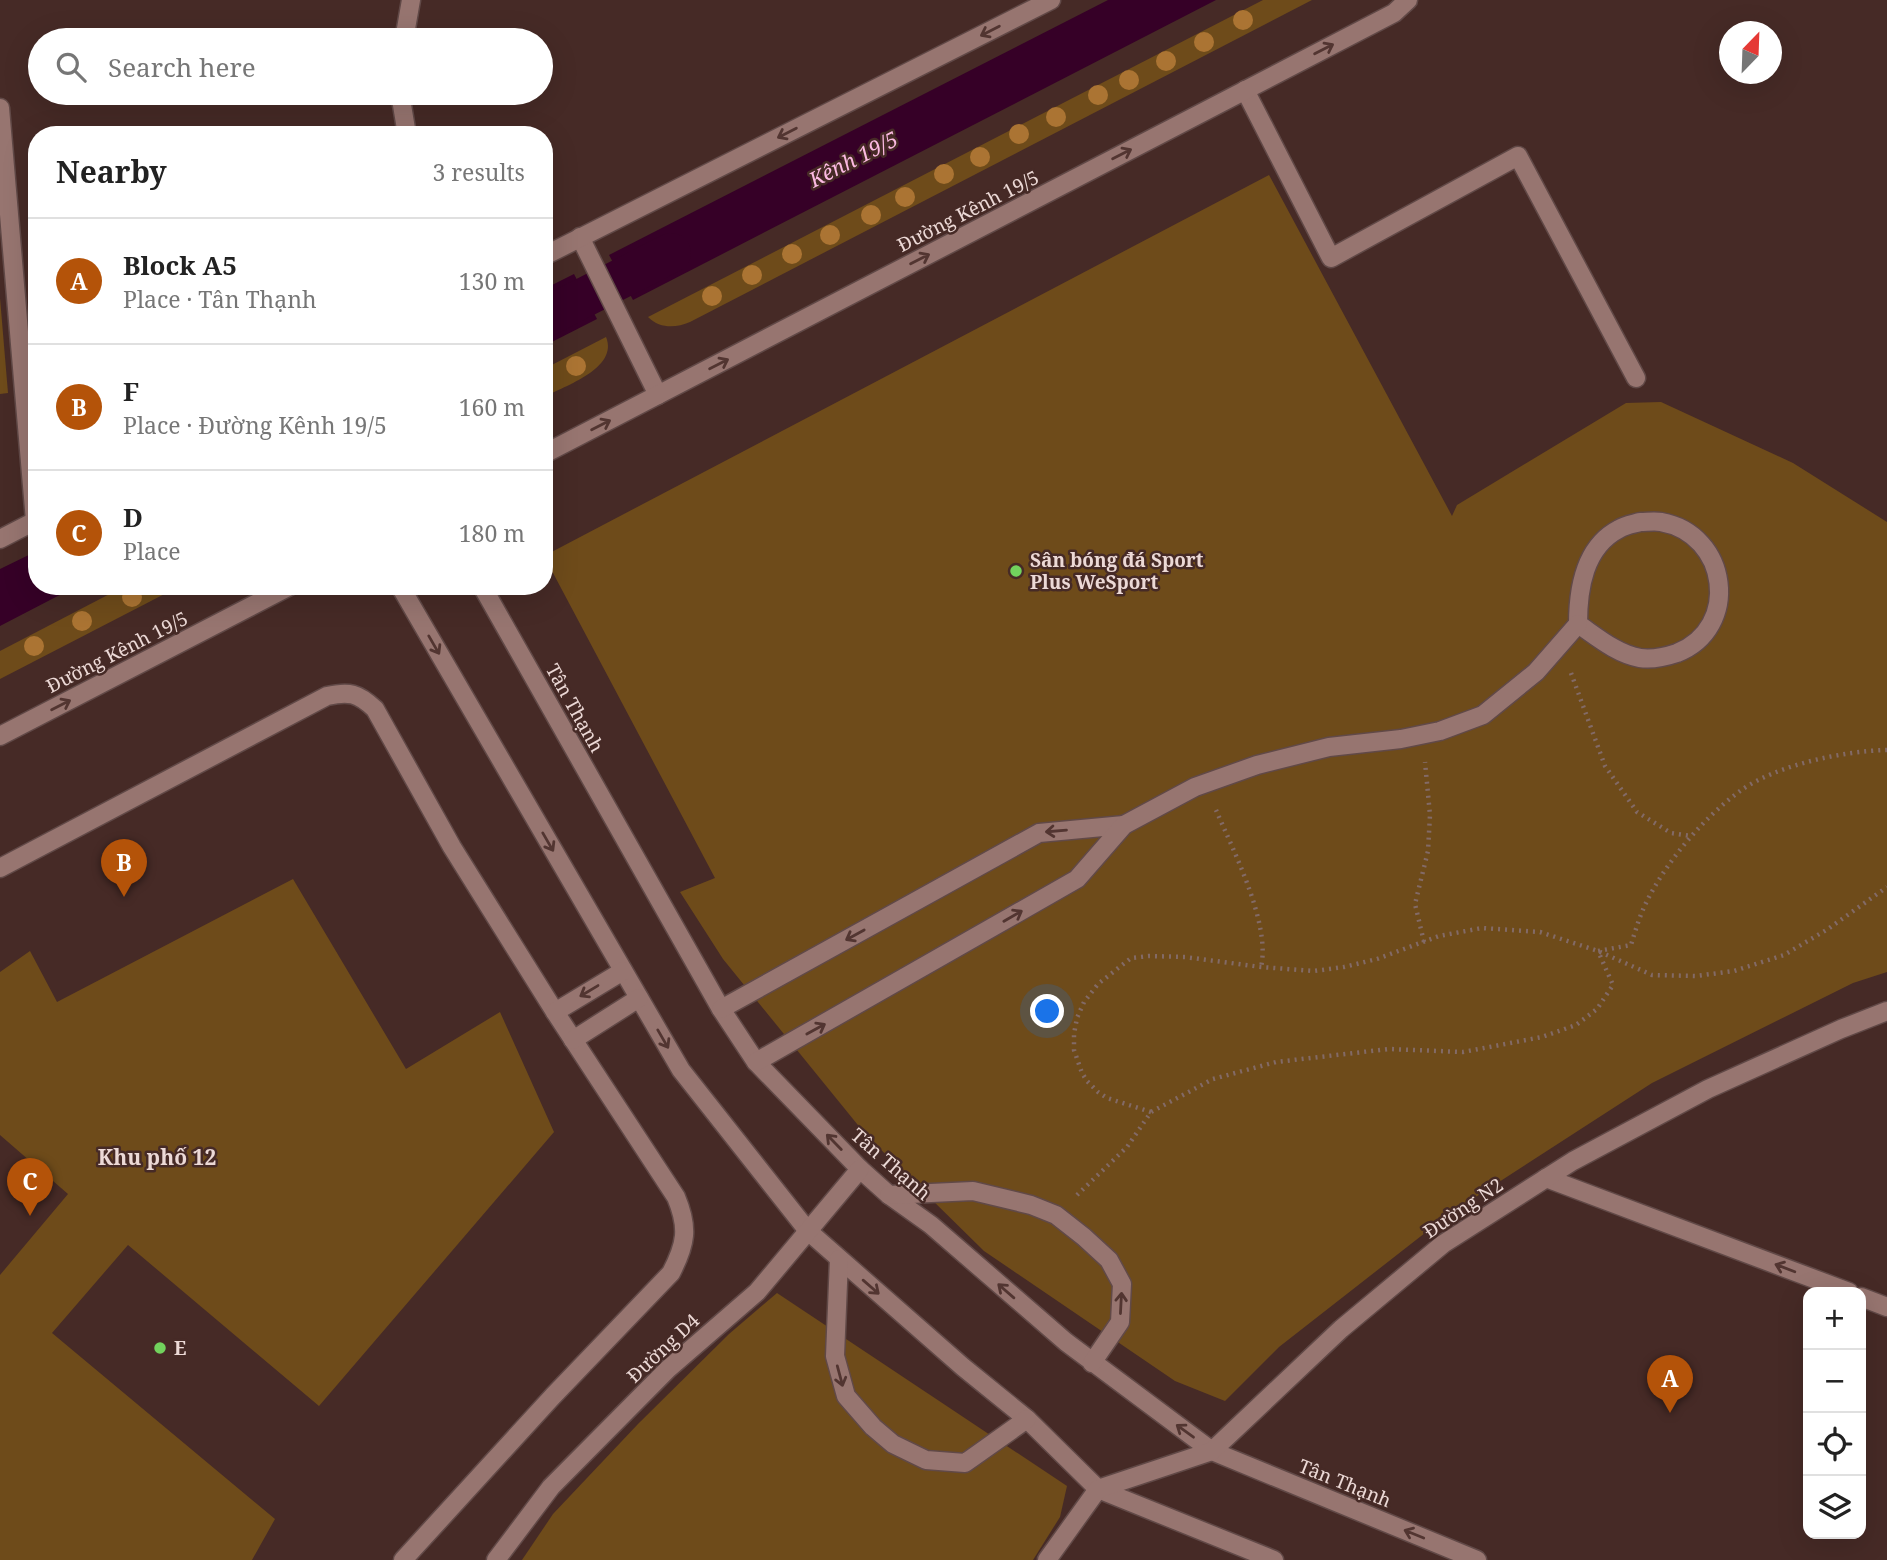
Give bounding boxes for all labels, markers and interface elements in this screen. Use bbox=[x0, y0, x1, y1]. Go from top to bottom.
north arrow bbox=[1719, 21, 1782, 84]
one-way arrow bbox=[980, 24, 1001, 38]
search box bbox=[28, 28, 553, 105]
one-way arrow bbox=[1313, 42, 1334, 55]
icon: search bbox=[52, 48, 90, 86]
text: Search here bbox=[108, 49, 256, 85]
water label: Kênh 19/5 bbox=[803, 124, 903, 194]
one-way arrow bbox=[777, 127, 798, 141]
one-way arrow bbox=[1111, 146, 1132, 160]
text: Nearby bbox=[56, 151, 167, 192]
text: 3 results bbox=[432, 156, 525, 188]
street label: Đường Kênh 19/5 bbox=[893, 164, 1043, 258]
text: Block A5 bbox=[123, 247, 237, 283]
one-way arrow bbox=[910, 251, 930, 265]
text: A bbox=[70, 265, 88, 297]
text: 130 m bbox=[459, 265, 525, 297]
text: Place · Tân Thạnh bbox=[123, 283, 317, 315]
one-way arrow bbox=[708, 356, 728, 370]
text: F bbox=[123, 373, 139, 409]
text: B bbox=[71, 391, 87, 423]
text: 160 m bbox=[459, 391, 525, 423]
text: Place · Đường Kênh 19/5 bbox=[123, 409, 387, 441]
one-way arrow bbox=[590, 417, 611, 431]
text: D bbox=[123, 499, 143, 535]
text: C bbox=[71, 517, 87, 549]
text: 180 m bbox=[459, 517, 525, 549]
text: Place bbox=[123, 535, 181, 567]
place label: Sân bóng đá Sport Plus WeSport bbox=[1030, 547, 1204, 595]
marker: Sân bóng đá Sport Plus WeSport bbox=[1008, 563, 1024, 579]
street label: Đường Kênh 19/5 bbox=[42, 605, 192, 699]
one-way arrow bbox=[427, 635, 441, 655]
street label: Tân Thạnh bbox=[540, 659, 610, 757]
one-way arrow bbox=[50, 698, 70, 712]
one-way arrow bbox=[1045, 825, 1068, 838]
one-way arrow bbox=[542, 831, 555, 852]
pin: B bbox=[101, 839, 147, 897]
one-way arrow bbox=[1003, 909, 1023, 923]
one-way arrow bbox=[845, 929, 866, 942]
one-way arrow bbox=[580, 985, 600, 999]
your location bbox=[1030, 994, 1064, 1028]
one-way arrow bbox=[805, 1022, 825, 1036]
one-way arrow bbox=[656, 1028, 670, 1048]
street label: Tân Thạnh bbox=[846, 1122, 936, 1206]
one-way arrow bbox=[826, 1134, 843, 1151]
district label: Khu phố 12 bbox=[98, 1143, 216, 1171]
pin: C bbox=[7, 1158, 53, 1216]
street label: Đường N2 bbox=[1418, 1172, 1508, 1244]
one-way arrow bbox=[1774, 1261, 1796, 1273]
one-way arrow bbox=[862, 1279, 880, 1295]
one-way arrow bbox=[997, 1283, 1015, 1299]
map controls bbox=[1803, 1287, 1866, 1539]
button: + bbox=[1803, 1287, 1866, 1350]
one-way arrow bbox=[1114, 1292, 1127, 1315]
street label: Đường D4 bbox=[621, 1307, 705, 1388]
place label: E bbox=[174, 1335, 186, 1361]
marker: E bbox=[152, 1340, 168, 1356]
button: − bbox=[1803, 1350, 1866, 1413]
pin: A bbox=[1647, 1355, 1693, 1413]
one-way arrow bbox=[835, 1364, 848, 1386]
button: locate bbox=[1803, 1413, 1866, 1476]
one-way arrow bbox=[1176, 1424, 1195, 1438]
street label: Tân Thạnh bbox=[1295, 1453, 1395, 1513]
button: layers bbox=[1803, 1476, 1866, 1539]
one-way arrow bbox=[1404, 1527, 1425, 1540]

